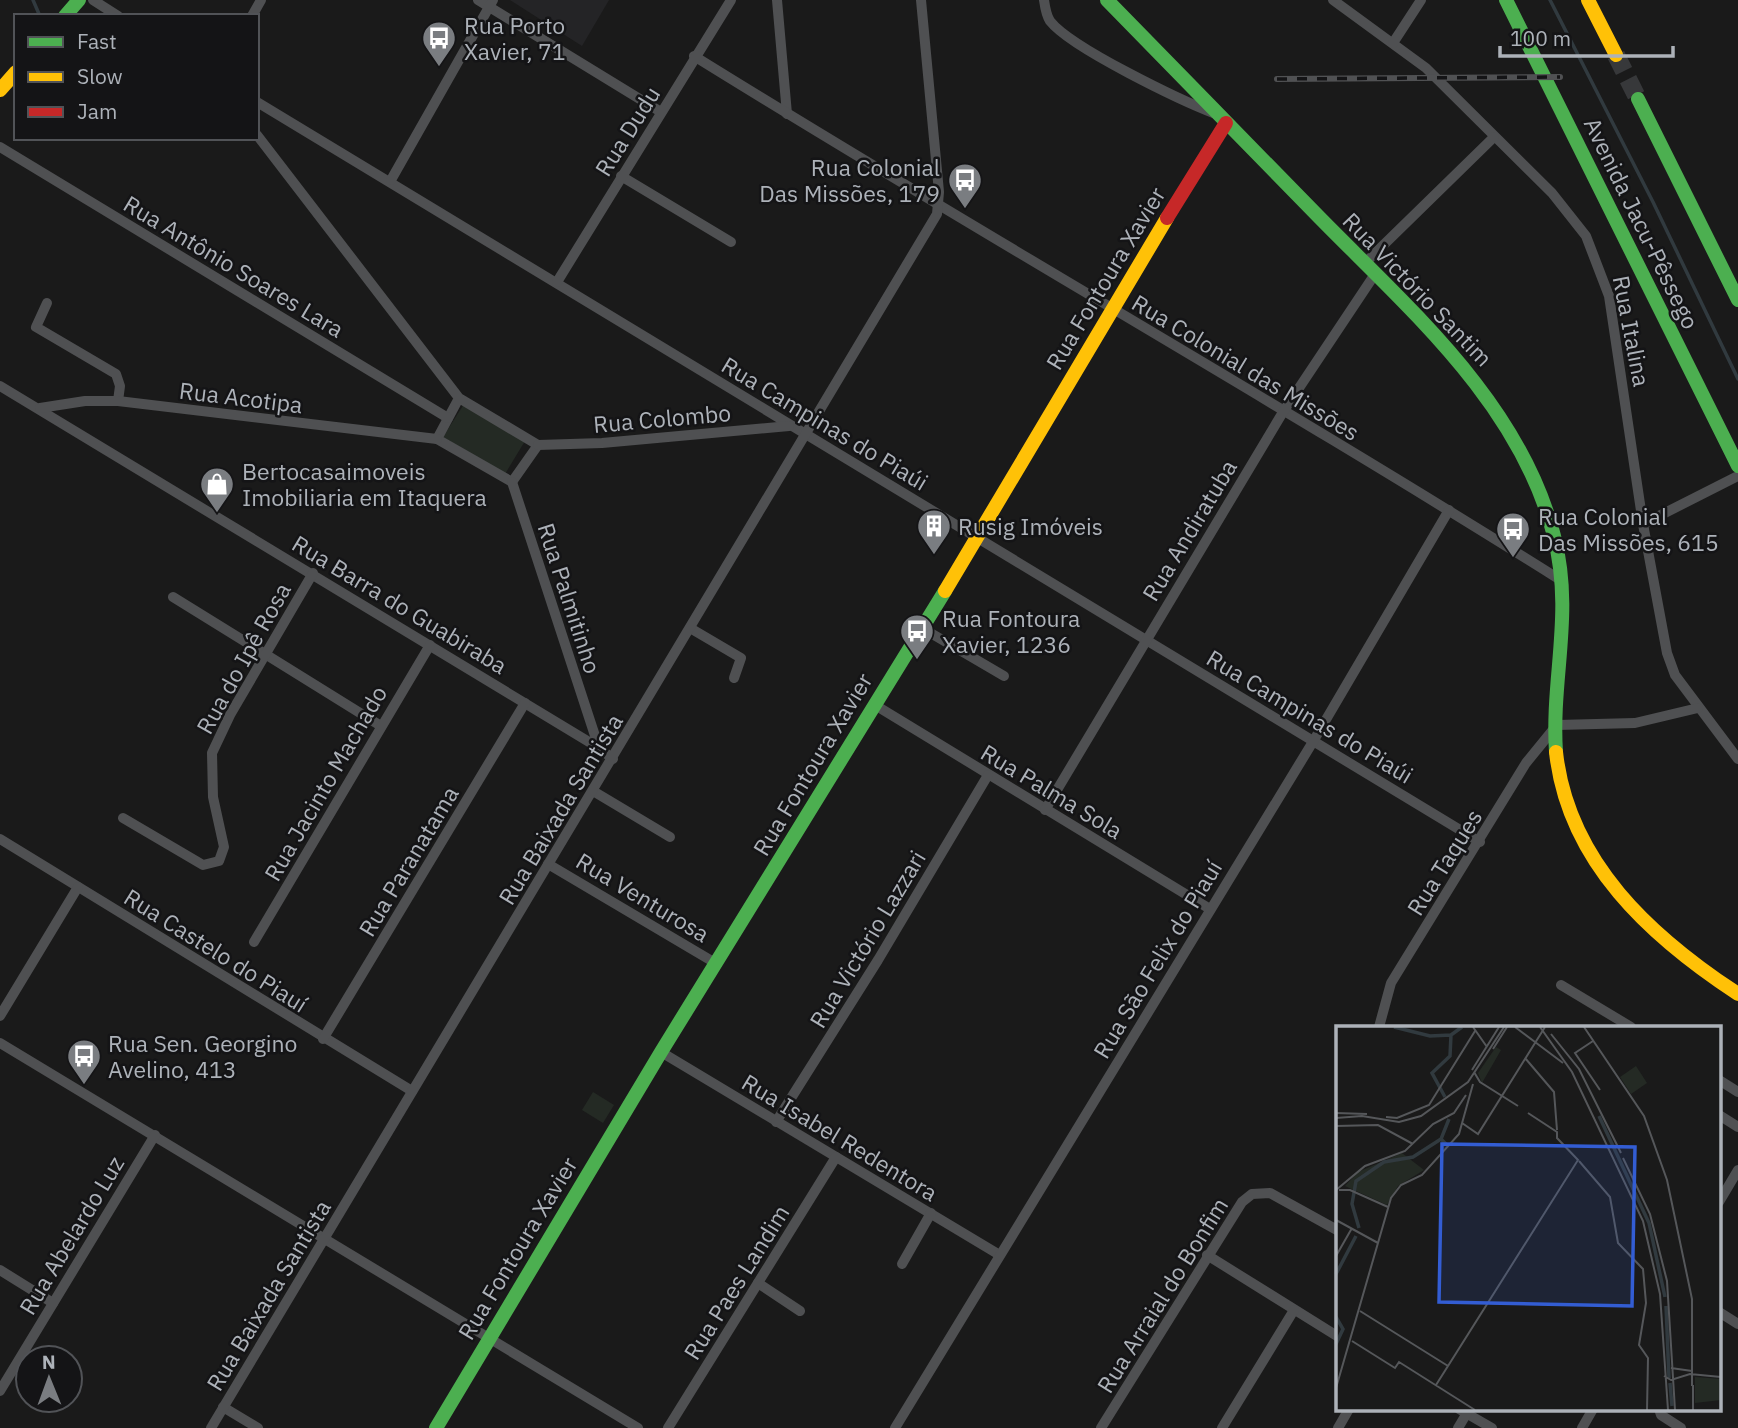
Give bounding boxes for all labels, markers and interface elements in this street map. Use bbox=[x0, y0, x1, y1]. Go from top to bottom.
place label: Rua Porto Xavier, 71 bbox=[464, 10, 566, 66]
legend bbox=[14, 14, 259, 140]
scale bar bbox=[1500, 14, 1673, 58]
bus stop icon: Rua Porto Xavier, 71 bbox=[420, 19, 458, 68]
text: 100 m bbox=[1510, 24, 1571, 52]
text: Fast bbox=[77, 27, 117, 55]
text: Slow bbox=[77, 62, 123, 90]
street label: Rua Dudu bbox=[588, 80, 666, 182]
text: Jam bbox=[77, 97, 117, 125]
street label: Avenida Jacu-Pêssego bbox=[1578, 112, 1706, 334]
place label: Rua Colonial Das Missões, 179 bbox=[759, 152, 940, 208]
bus stop icon: Rua Colonial Das Missões, 179 bbox=[946, 161, 984, 210]
street label: Rua Fontoura Xavier bbox=[1039, 181, 1172, 375]
street label: Rua Antônio Soares Lara bbox=[118, 188, 350, 344]
street label: Rua Victório Santim bbox=[1337, 206, 1499, 372]
street label: Rua Italina bbox=[1607, 273, 1657, 389]
street label: Rua Colonial das Missões bbox=[1127, 287, 1365, 447]
street label: Rua Campinas do Piaúi bbox=[716, 349, 934, 497]
street label: Rua Acotipa bbox=[178, 375, 304, 419]
street label: Rua Colombo bbox=[592, 397, 732, 439]
street label: Rua Andiratuba bbox=[1135, 454, 1243, 606]
place label: Bertocasaimoveis Imobiliaria em Itaquera bbox=[242, 456, 487, 512]
shop icon: Bertocasaimoveis Imobiliaria em Itaquera bbox=[198, 465, 236, 514]
place label: Rua Colonial Das Missões, 615 bbox=[1538, 501, 1719, 557]
building icon: Rusig Imóveis bbox=[915, 507, 953, 556]
bus stop icon: Rua Colonial Das Missões, 615 bbox=[1494, 510, 1532, 559]
place label: Rusig Imóveis bbox=[958, 511, 1103, 541]
street label: Rua Palmitinho bbox=[532, 519, 608, 677]
street label: Rua Barra do Guabiraba bbox=[287, 528, 513, 680]
street label: Rua do Ipê Rosa bbox=[189, 577, 297, 739]
place label: Rua Fontoura Xavier, 1236 bbox=[942, 603, 1080, 659]
bus stop icon: Rua Fontoura Xavier, 1236 bbox=[898, 612, 936, 661]
street label: Rua Campinas do Piaúi bbox=[1201, 642, 1419, 790]
street label: Rua Fontoura Xavier bbox=[746, 667, 879, 861]
street label: Rua Jacinto Machado bbox=[257, 680, 393, 886]
street label: Rua Baixada Santista bbox=[491, 708, 629, 910]
street label: Rua Palma Sola bbox=[976, 737, 1128, 845]
street label: Rua Paranatama bbox=[351, 780, 465, 942]
street label: Rua Taques bbox=[1400, 803, 1488, 921]
street label: Rua Venturosa bbox=[571, 845, 715, 949]
street label: Rua Victório Lazzari bbox=[802, 845, 932, 1033]
street label: Rua São Felix do Piauí bbox=[1086, 854, 1228, 1064]
street label: Rua Castelo do Piauí bbox=[119, 881, 314, 1019]
inset map bbox=[1336, 1026, 1720, 1410]
place label: Rua Sen. Georgino Avelino, 413 bbox=[108, 1028, 297, 1084]
bus stop icon: Rua Sen. Georgino Avelino, 413 bbox=[65, 1037, 103, 1086]
street label: Rua Isabel Redentora bbox=[737, 1067, 943, 1207]
street label: Rua Abelardo Luz bbox=[12, 1150, 130, 1320]
street label: Rua Fontoura Xavier bbox=[451, 1151, 584, 1345]
street label: Rua Arraial do Bonfim bbox=[1090, 1192, 1234, 1398]
street label: Rua Baixada Santista bbox=[199, 1194, 337, 1396]
street label: Rua Paes Landim bbox=[676, 1199, 796, 1365]
north arrow bbox=[14, 1344, 84, 1414]
text: N bbox=[42, 1350, 56, 1374]

